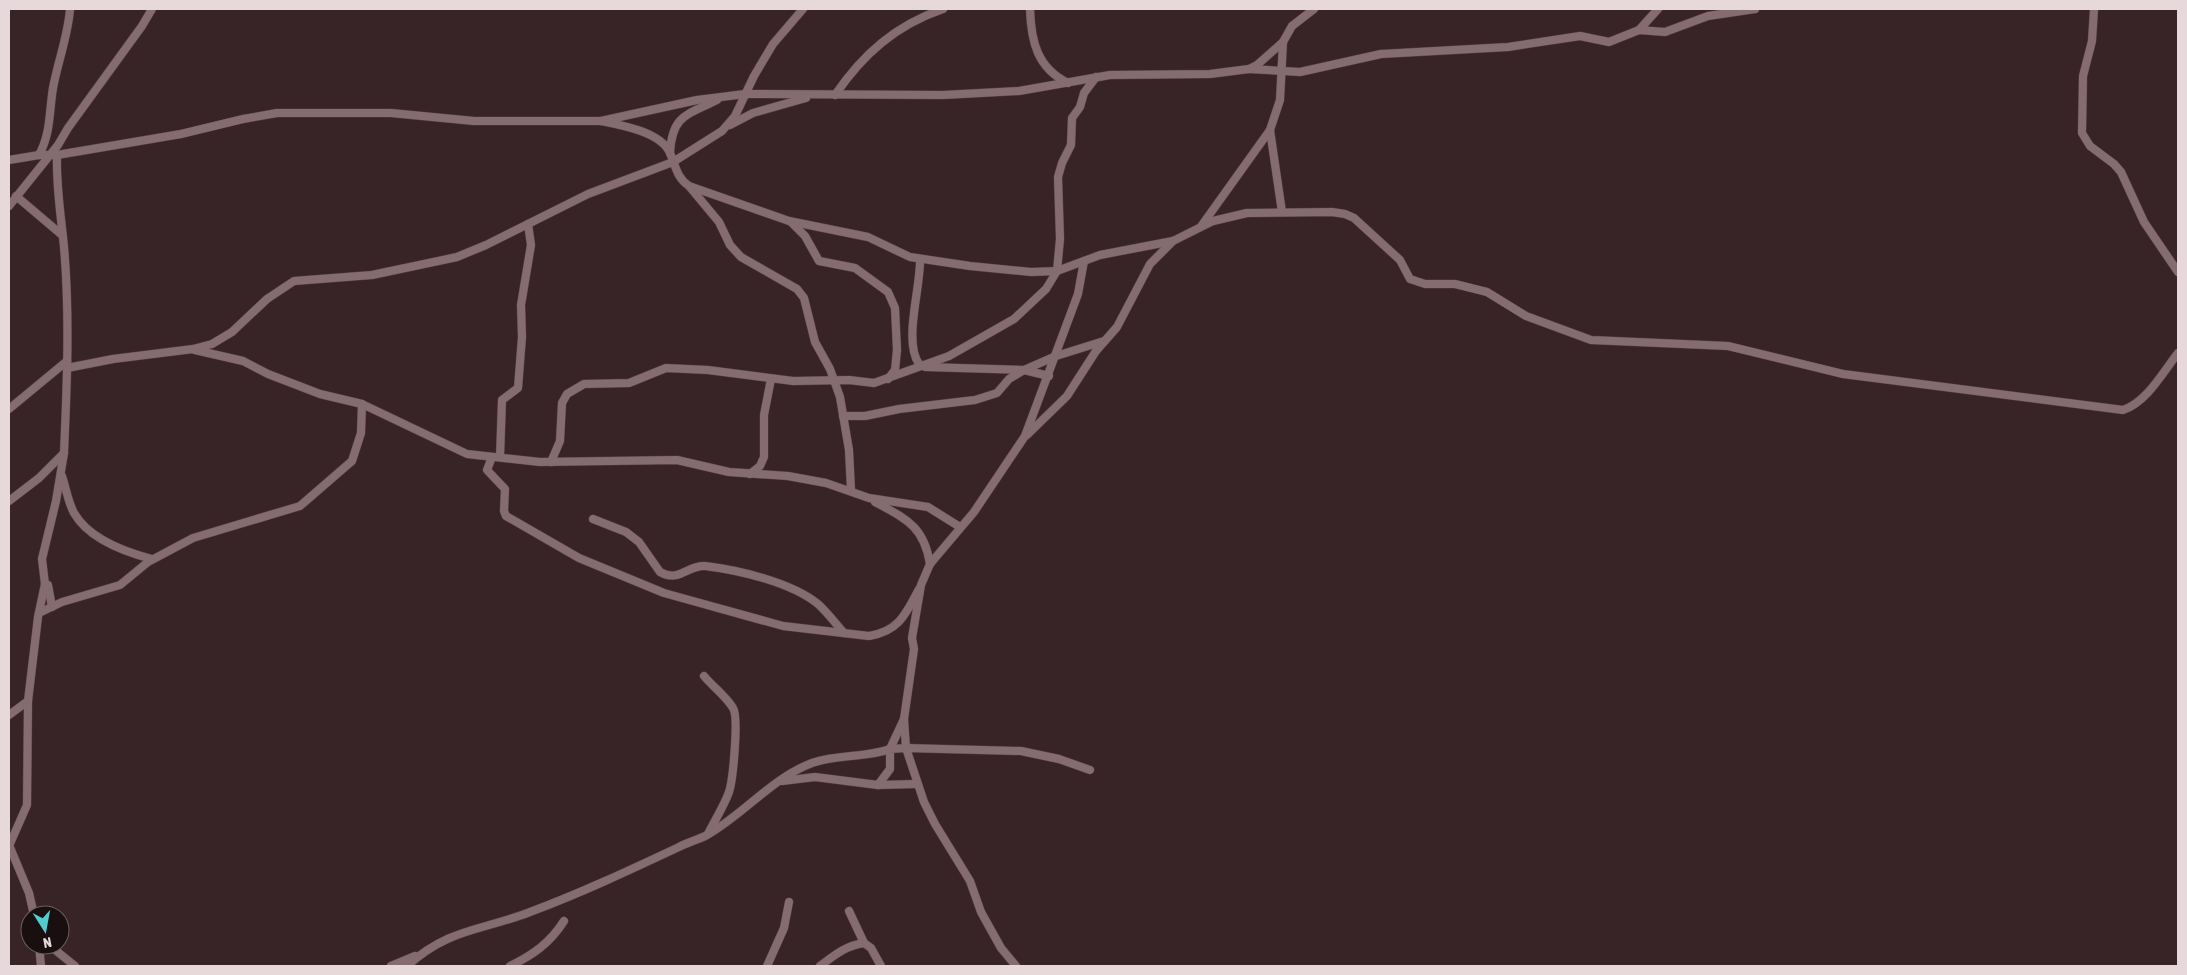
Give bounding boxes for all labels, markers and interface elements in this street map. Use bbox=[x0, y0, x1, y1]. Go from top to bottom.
north arrow bbox=[20, 905, 70, 955]
text: N bbox=[42, 934, 53, 951]

